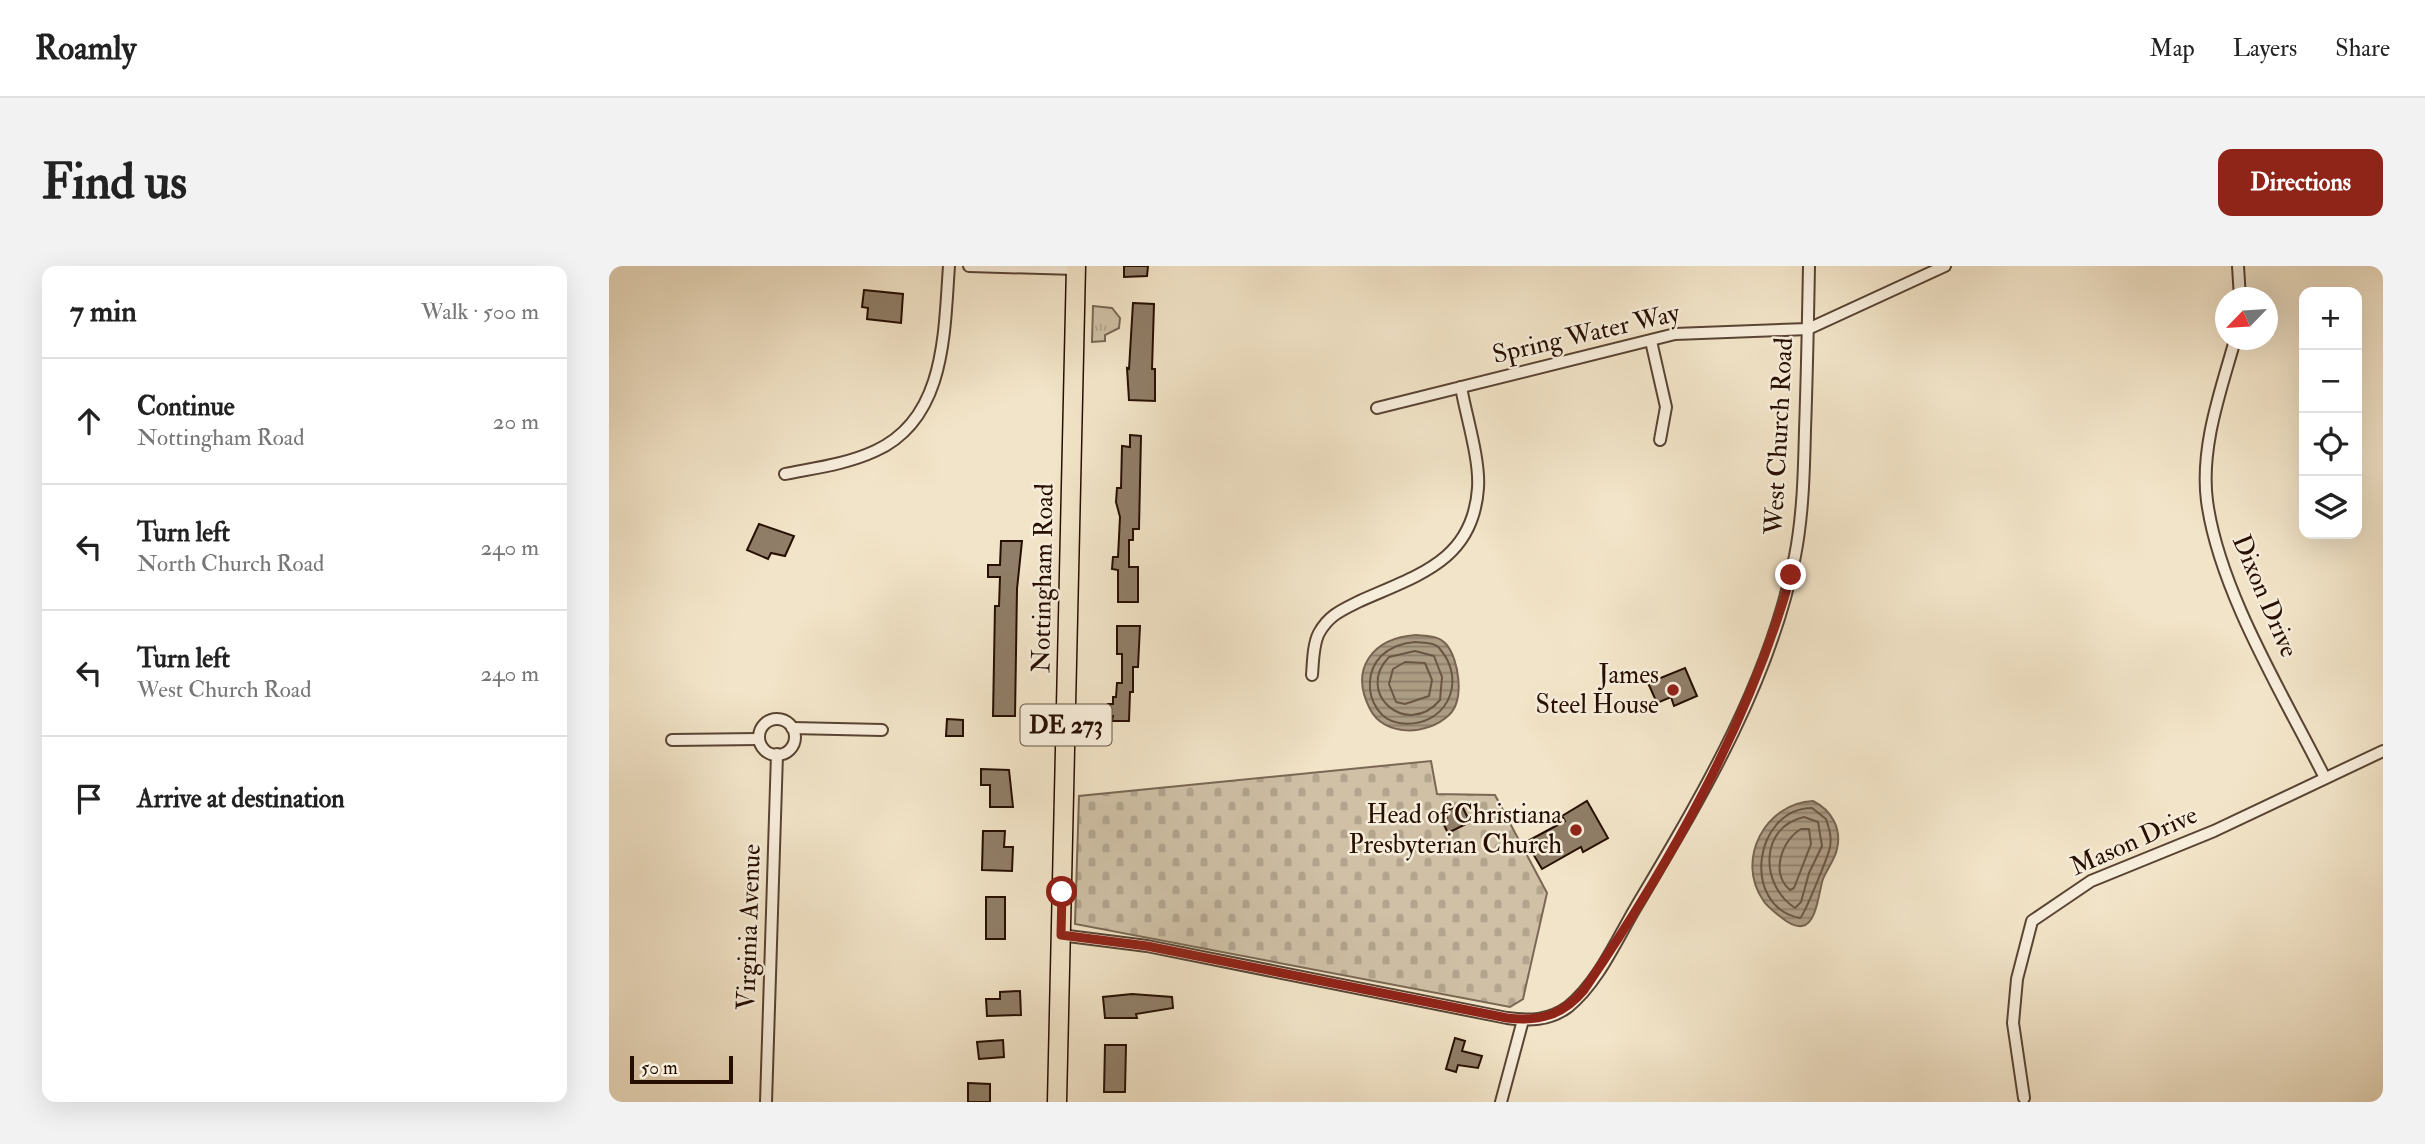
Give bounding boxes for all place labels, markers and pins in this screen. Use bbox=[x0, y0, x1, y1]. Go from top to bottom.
place label: James Steel House bbox=[1536, 659, 1659, 721]
marker: James Steel House bbox=[1665, 682, 1681, 698]
place label: Head of Christiana Presbyterian Church bbox=[1348, 799, 1562, 861]
marker: Head of Christiana Presbyterian Church bbox=[1568, 822, 1584, 838]

